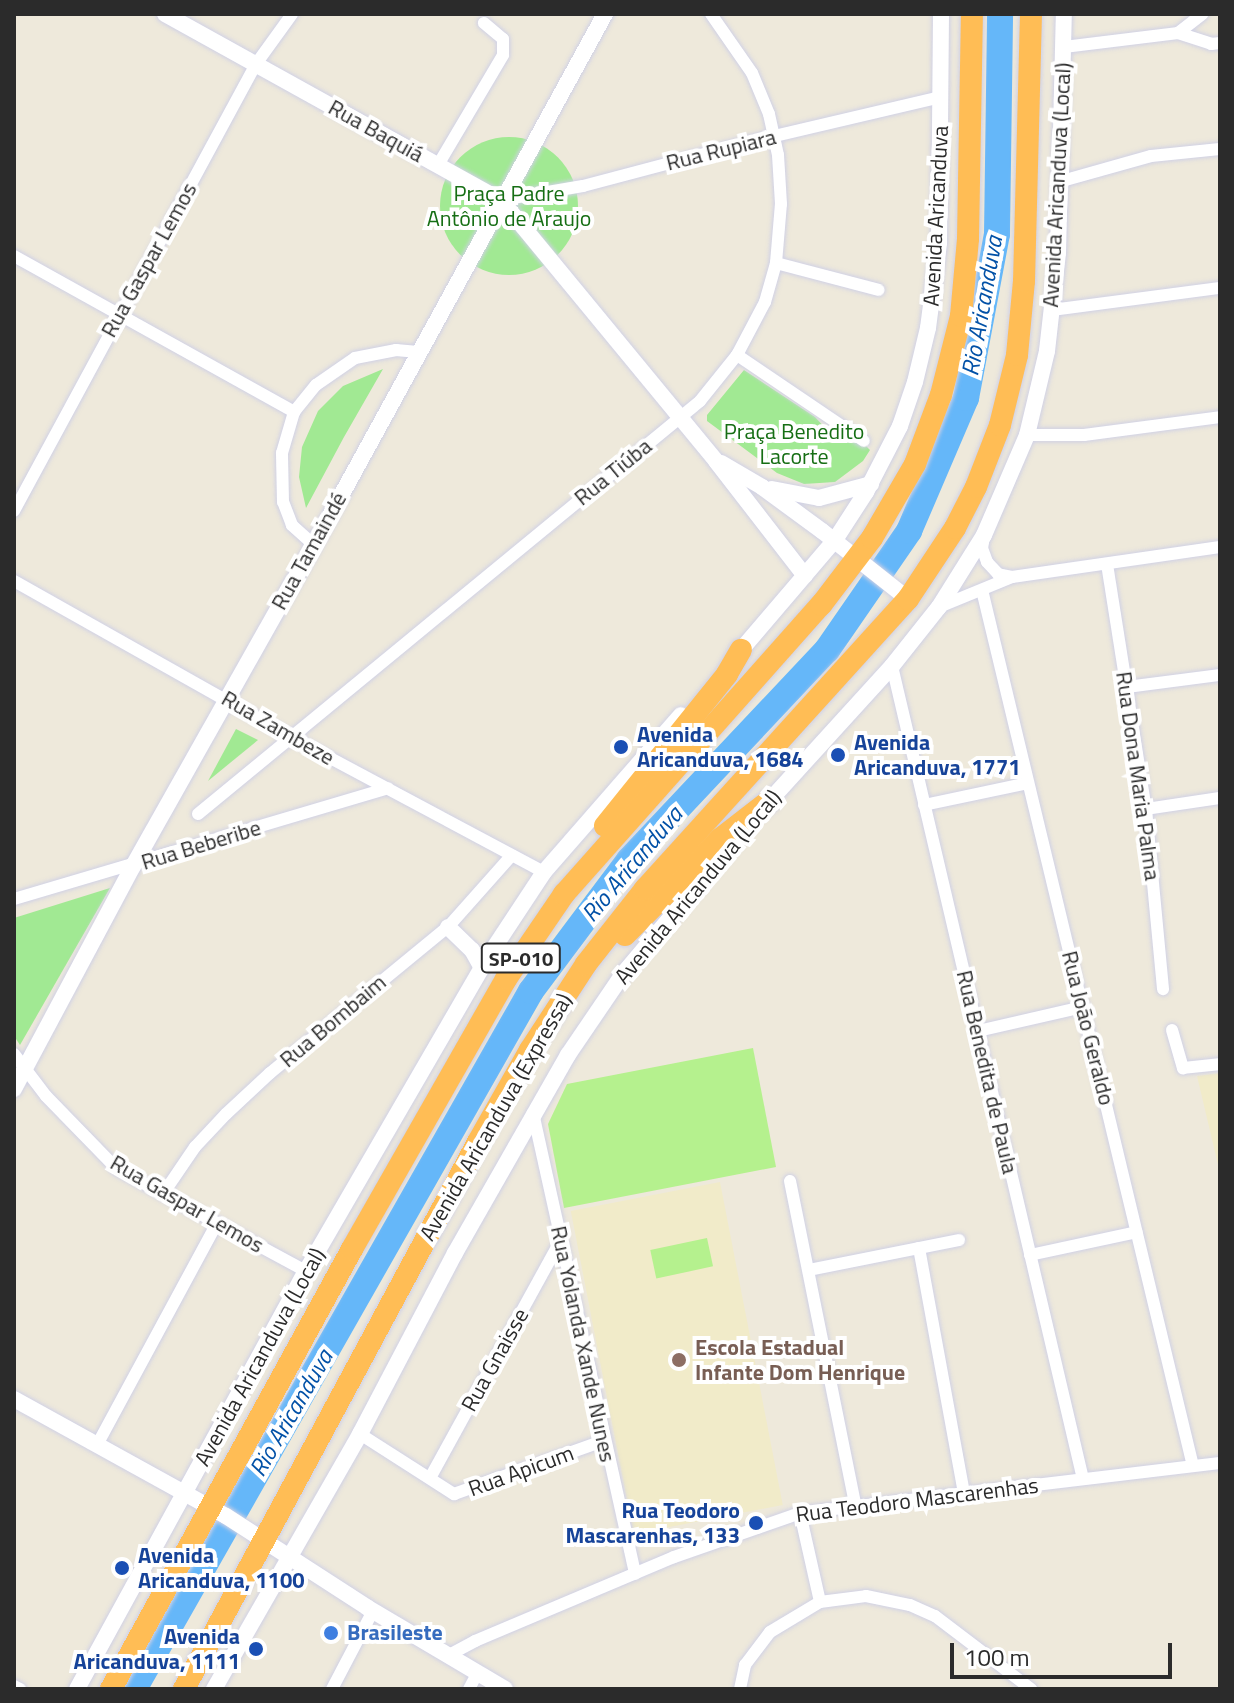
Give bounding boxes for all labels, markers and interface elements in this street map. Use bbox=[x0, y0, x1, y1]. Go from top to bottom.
street label: Avenida Aricanduva (Local) bbox=[1037, 62, 1077, 308]
street label: Rua Baquiá bbox=[324, 94, 428, 168]
street label: Rua Rupiara bbox=[663, 124, 779, 176]
street label: Avenida Aricanduva bbox=[918, 125, 954, 307]
street label: Rua Gaspar Lemos bbox=[96, 178, 202, 342]
park label: Praça Padre Antônio de Araujo bbox=[427, 180, 591, 232]
water label: Rio Aricanduva bbox=[956, 234, 1008, 378]
park label: Praça Benedito Lacorte bbox=[724, 418, 864, 470]
street label: Rua Tiúba bbox=[569, 433, 657, 511]
street label: Rua Tamaindé bbox=[266, 488, 352, 614]
street label: Rua Dona Maria Palma bbox=[1110, 670, 1166, 882]
street label: Rua Zambeze bbox=[217, 685, 339, 771]
place label: Avenida Aricanduva, 1684 bbox=[637, 721, 804, 772]
place label: Avenida Aricanduva, 1771 bbox=[854, 729, 1021, 780]
marker: Avenida Aricanduva, 1684 bbox=[612, 738, 630, 756]
marker: Avenida Aricanduva, 1771 bbox=[829, 746, 847, 764]
street label: Avenida Aricanduva (Local) bbox=[609, 785, 787, 989]
water label: Rio Aricanduva bbox=[575, 801, 689, 927]
street label: Rua Beberibe bbox=[138, 814, 264, 876]
road number: SP-010 bbox=[479, 942, 563, 974]
street label: Rua João Geraldo bbox=[1056, 948, 1120, 1108]
street label: Rua Benedita de Paula bbox=[951, 968, 1023, 1176]
street label: Rua Bombaim bbox=[275, 969, 391, 1073]
street label: Avenida Aricanduva (Expressa) bbox=[414, 989, 578, 1245]
street label: Rua Gaspar Lemos bbox=[106, 1149, 268, 1259]
street label: Rua Yolanda Xande Nunes bbox=[545, 1224, 621, 1464]
street label: Avenida Aricanduva (Local) bbox=[189, 1243, 331, 1471]
street label: Rua Gnaisse bbox=[456, 1304, 534, 1416]
place label: Escola Estadual Infante Dom Henrique bbox=[695, 1334, 905, 1386]
water label: Rio Aricanduva bbox=[243, 1345, 339, 1481]
marker: Escola Estadual Infante Dom Henrique bbox=[670, 1351, 688, 1369]
street label: Rua Apicum bbox=[465, 1440, 577, 1502]
street label: Rua Teodoro Mascarenhas bbox=[794, 1472, 1040, 1528]
place label: Rua Teodoro Mascarenhas, 133 bbox=[565, 1497, 740, 1548]
marker: Rua Teodoro Mascarenhas, 133 bbox=[747, 1514, 765, 1532]
place label: Avenida Aricanduva, 1100 bbox=[138, 1542, 305, 1594]
marker: Avenida Aricanduva, 1100 bbox=[113, 1559, 131, 1577]
place label: Brasileste bbox=[347, 1620, 443, 1646]
place label: Avenida Aricanduva, 1111 bbox=[73, 1623, 240, 1674]
marker: Brasileste bbox=[322, 1624, 340, 1642]
scale bar bbox=[954, 1627, 1176, 1677]
text: 100 m bbox=[964, 1639, 1030, 1675]
marker: Avenida Aricanduva, 1111 bbox=[247, 1640, 265, 1658]

